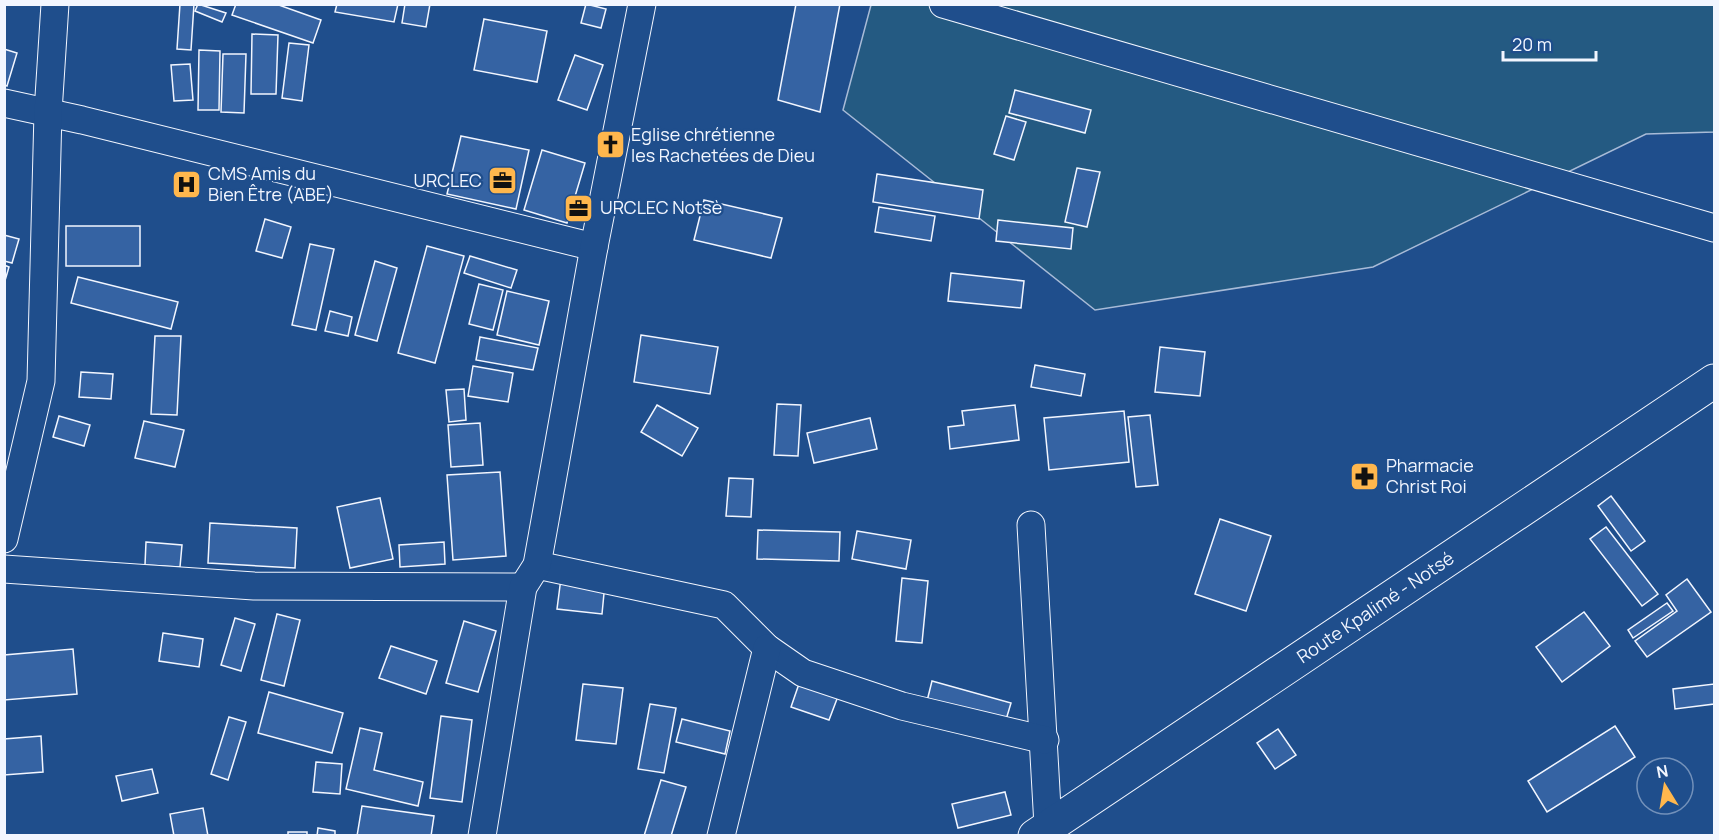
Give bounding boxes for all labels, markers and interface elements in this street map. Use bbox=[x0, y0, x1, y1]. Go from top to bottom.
scale bar bbox=[1503, 24, 1596, 62]
text: 20 m bbox=[1512, 32, 1552, 56]
place label: Eglise chrétienne les Rachetées de Dieu bbox=[631, 122, 815, 167]
church icon: Eglise chrétienne les Rachetées de Dieu bbox=[594, 129, 626, 161]
place label: CMS Amis du Bien Être (ABE) bbox=[208, 161, 334, 206]
office icon: URCLEC bbox=[487, 165, 519, 197]
hospital icon: CMS Amis du Bien Être (ABE) bbox=[171, 168, 203, 200]
place label: URCLEC bbox=[413, 168, 482, 192]
office icon: URCLEC Notsè bbox=[563, 192, 595, 224]
place label: URCLEC Notsè bbox=[600, 195, 722, 219]
place label: Pharmacie Christ Roi bbox=[1386, 453, 1474, 498]
pharmacy icon: Pharmacie Christ Roi bbox=[1349, 460, 1381, 492]
street label: Route Kpalimé - Notsé bbox=[1292, 546, 1458, 668]
north arrow bbox=[1635, 756, 1695, 816]
text: N bbox=[1654, 759, 1670, 783]

